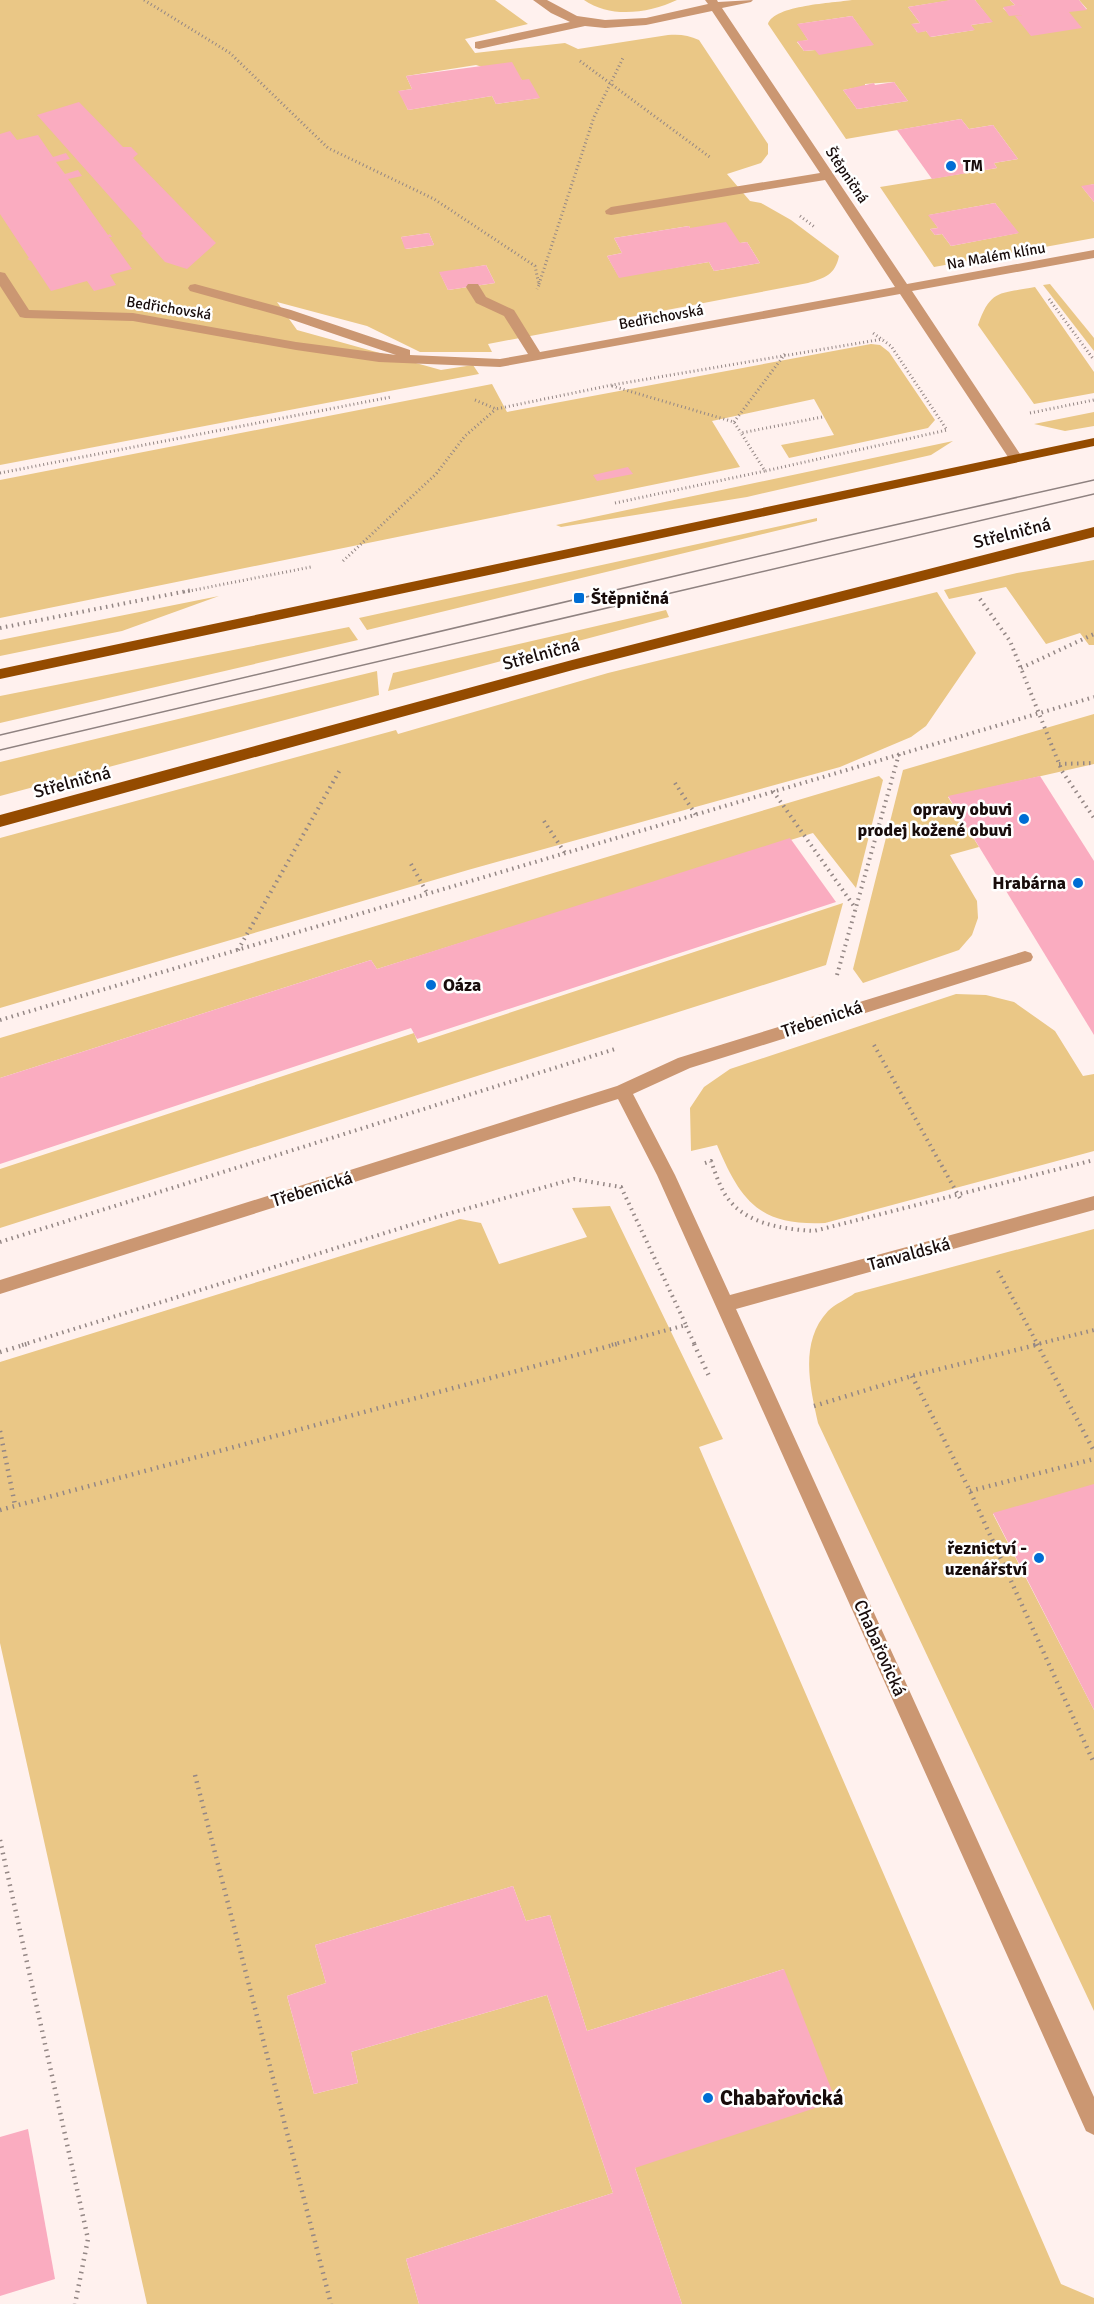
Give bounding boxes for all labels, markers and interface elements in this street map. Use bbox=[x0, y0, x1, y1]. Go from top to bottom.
street label: Štěpničná bbox=[822, 143, 873, 207]
place label: TM bbox=[963, 157, 983, 175]
marker: TM bbox=[944, 159, 958, 173]
street label: Na Malém klínu bbox=[945, 238, 1047, 274]
street label: Bedřichovská bbox=[125, 292, 213, 324]
street label: Bedřichovská bbox=[617, 301, 705, 333]
street label: Střelničná bbox=[971, 513, 1053, 553]
place label: Štěpničná bbox=[591, 587, 669, 609]
marker: Štěpničná bbox=[572, 591, 586, 605]
street label: Střelničná bbox=[500, 633, 582, 675]
street label: Střelničná bbox=[31, 761, 113, 803]
place label: opravy obuvi prodej kožené obuvi bbox=[858, 798, 1012, 841]
marker: opravy obuvi prodej kožené obuvi bbox=[1017, 812, 1031, 826]
place label: Hrabárna bbox=[992, 872, 1066, 894]
marker: Hrabárna bbox=[1071, 876, 1085, 890]
place label: Oáza bbox=[443, 974, 481, 996]
marker: Oáza bbox=[424, 978, 438, 992]
street label: Třebenická bbox=[779, 996, 865, 1042]
street label: Třebenická bbox=[269, 1166, 355, 1212]
street label: Tanvaldská bbox=[865, 1232, 953, 1276]
place label: řeznictví - uzenářství bbox=[945, 1537, 1028, 1580]
marker: řeznictví - uzenářství bbox=[1032, 1551, 1046, 1565]
street label: Chabařovická bbox=[849, 1596, 911, 1700]
place label: Chabařovická bbox=[720, 2085, 844, 2111]
marker: Chabařovická bbox=[701, 2091, 715, 2105]

